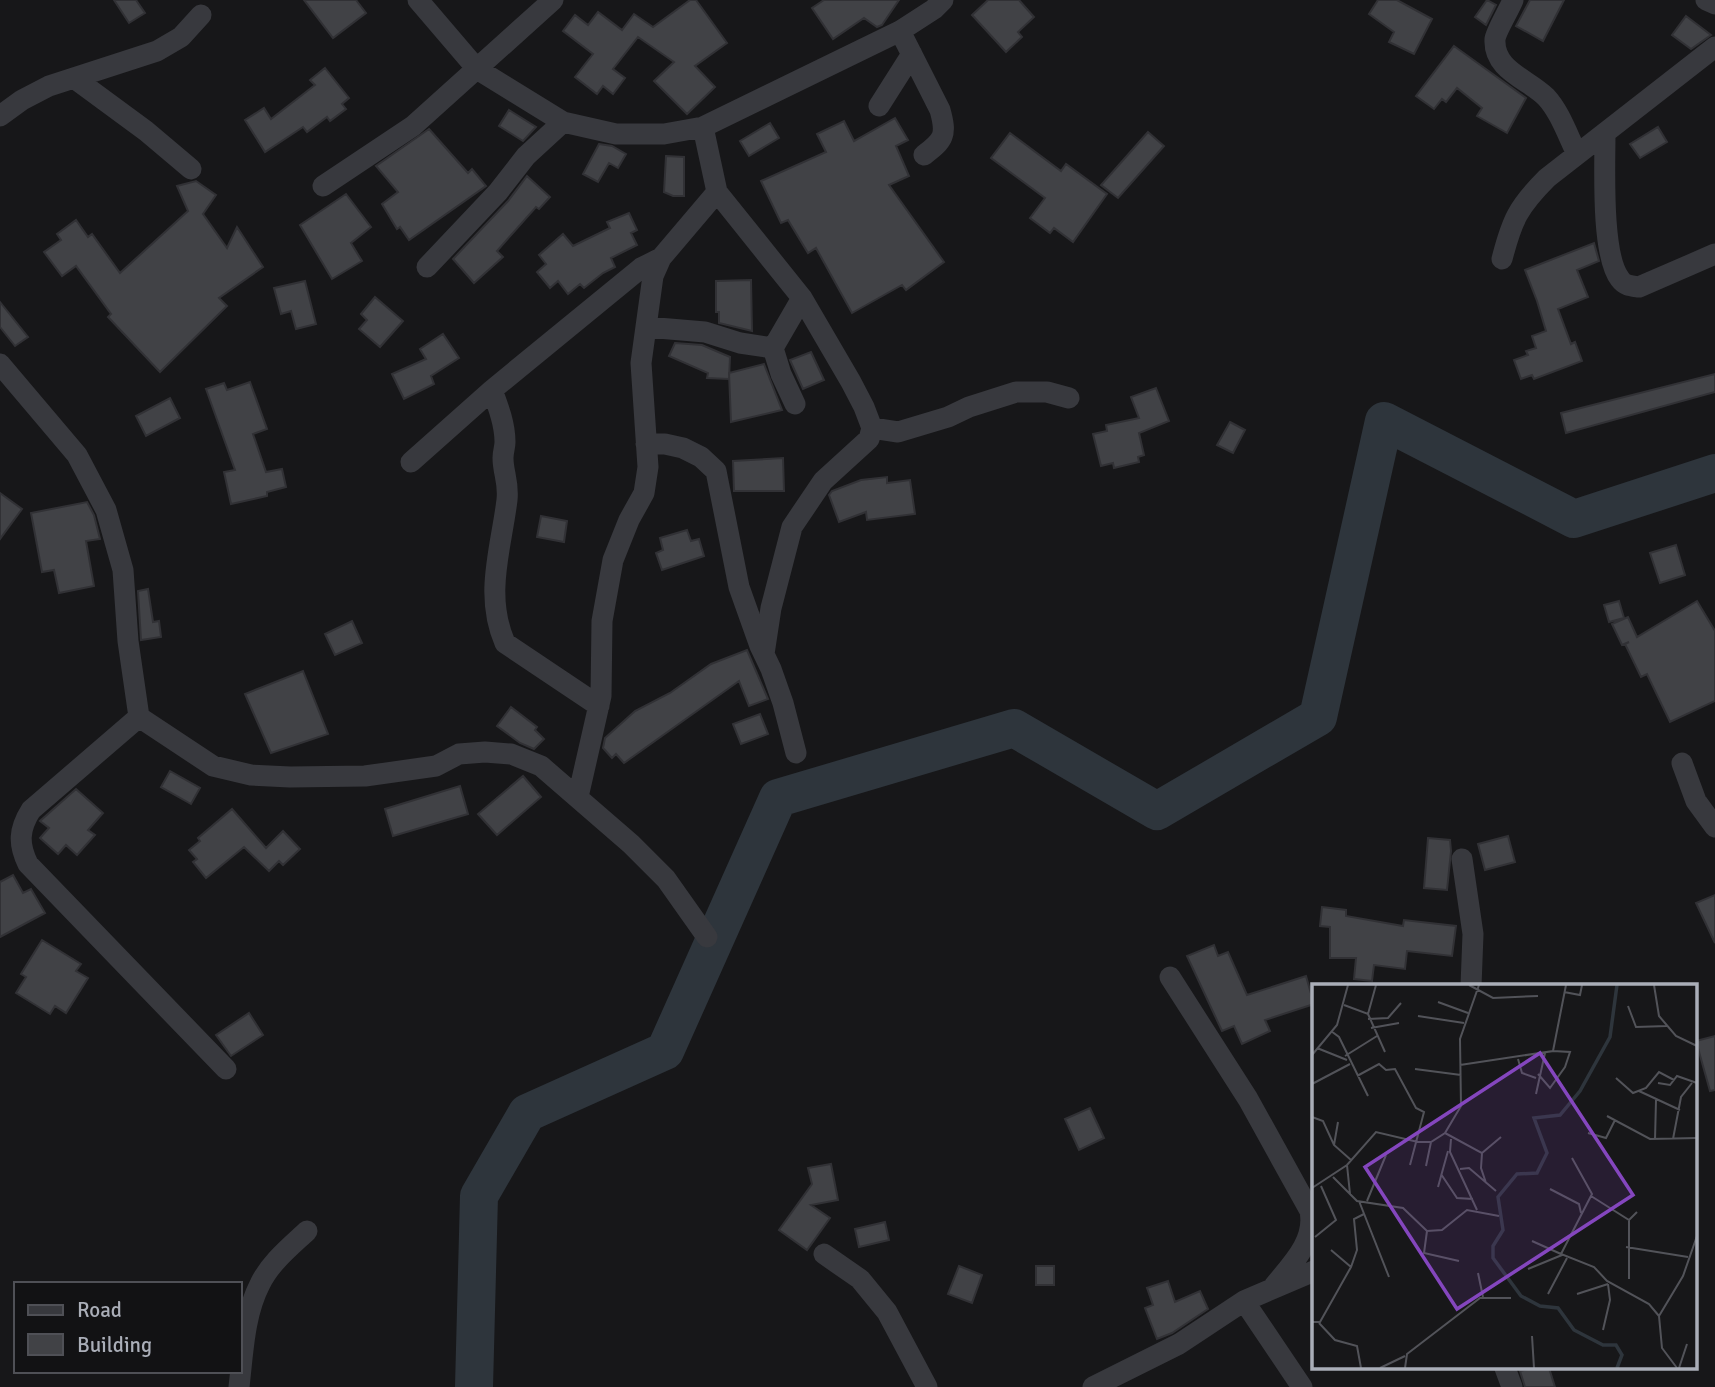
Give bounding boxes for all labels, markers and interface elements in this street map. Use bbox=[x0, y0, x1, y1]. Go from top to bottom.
inset map bbox=[1312, 984, 1698, 1370]
legend bbox=[14, 1282, 242, 1373]
text: Road bbox=[77, 1297, 122, 1323]
text: Building bbox=[77, 1332, 152, 1358]

